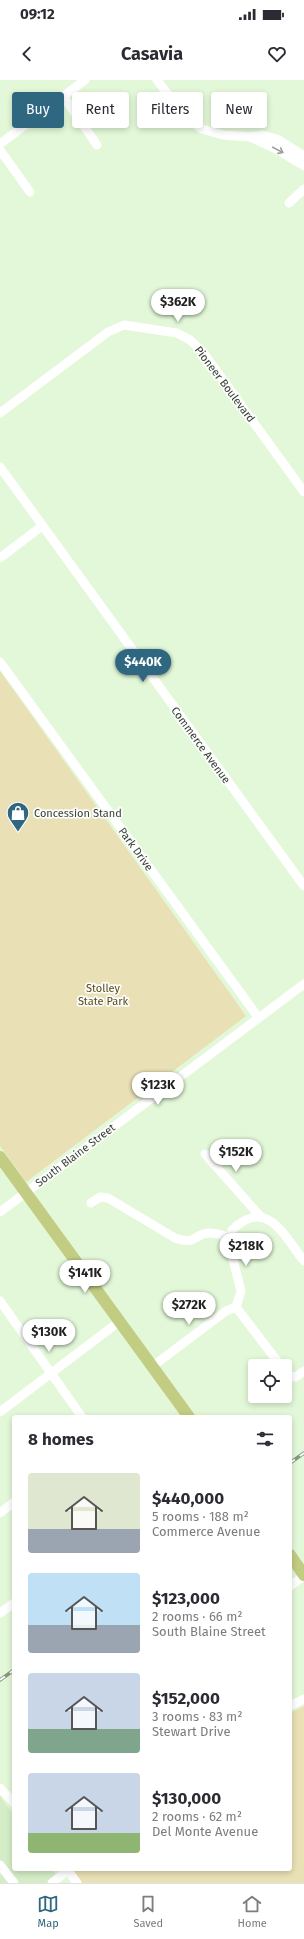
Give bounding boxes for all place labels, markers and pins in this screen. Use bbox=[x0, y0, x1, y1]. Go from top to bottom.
pin: $362K bbox=[150, 289, 206, 323]
pin: $440K bbox=[115, 649, 171, 683]
shop icon: Concession Stand bbox=[5, 800, 31, 833]
place label: Concession Stand bbox=[34, 807, 122, 820]
pin: $123K bbox=[130, 1072, 186, 1106]
pin: $152K bbox=[208, 1139, 264, 1173]
pin: $218K bbox=[218, 1233, 274, 1267]
pin: $141K bbox=[57, 1260, 113, 1294]
pin: $272K bbox=[161, 1292, 217, 1326]
pin: $130K bbox=[21, 1319, 77, 1353]

